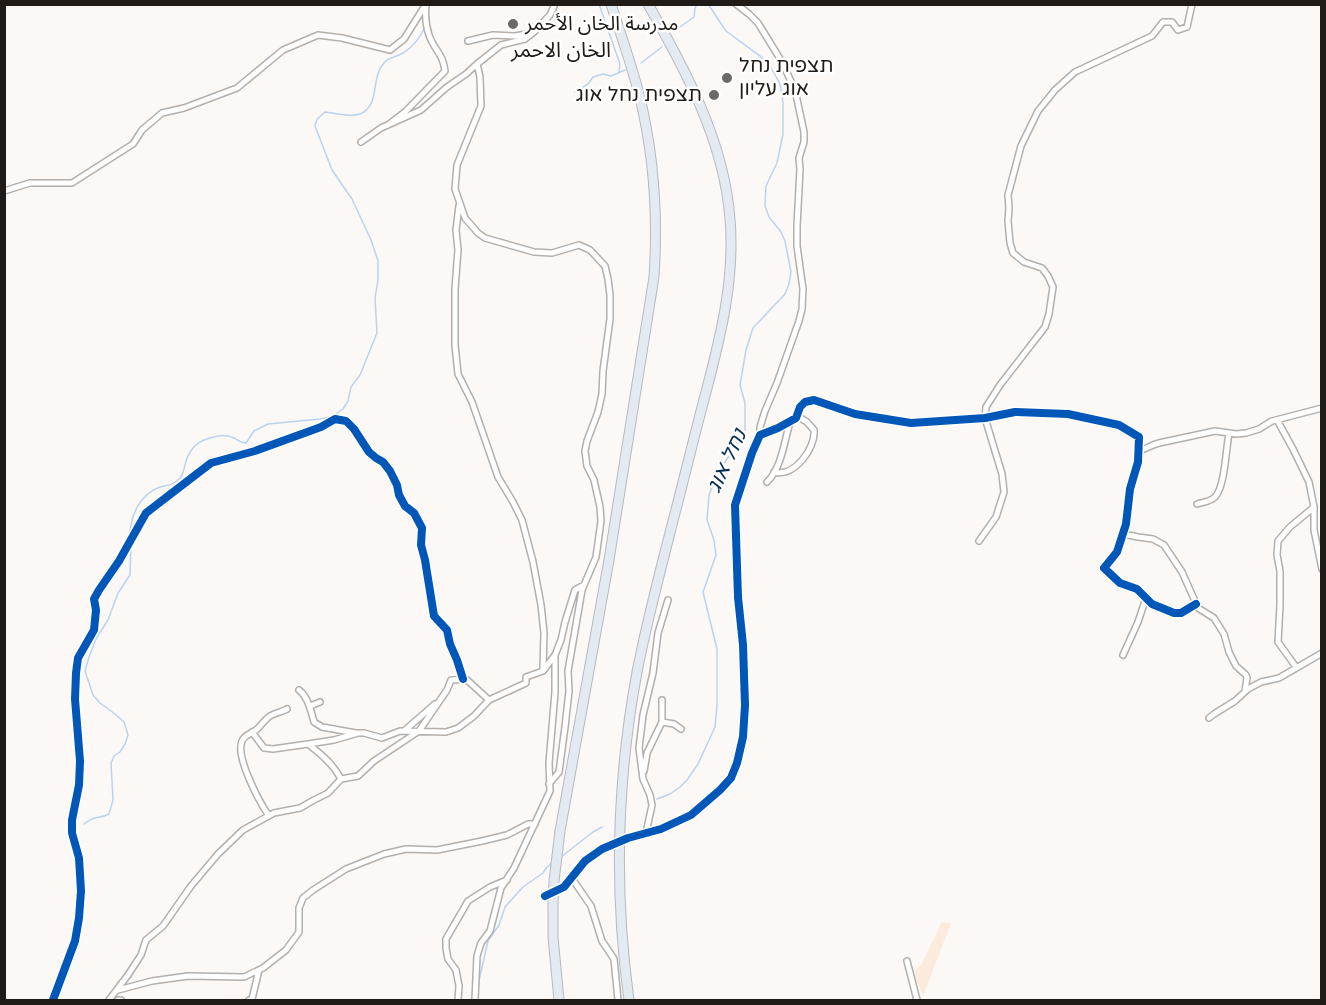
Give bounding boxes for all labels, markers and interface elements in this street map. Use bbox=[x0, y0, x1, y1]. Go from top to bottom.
place label: مدرسة الخان الأحمر bbox=[524, 12, 679, 36]
marker: مدرسة الخان الأحمر bbox=[506, 17, 520, 31]
district label: الخان الاحمر bbox=[510, 38, 611, 63]
place label: תצפית נחל אוג עליון bbox=[739, 54, 833, 101]
marker: תצפית נחל אוג עליון bbox=[720, 71, 734, 85]
place label: תצפית נחל אוג bbox=[576, 83, 702, 107]
marker: תצפית נחל אוג bbox=[707, 88, 721, 102]
water label: נחל אוג bbox=[702, 424, 753, 496]

